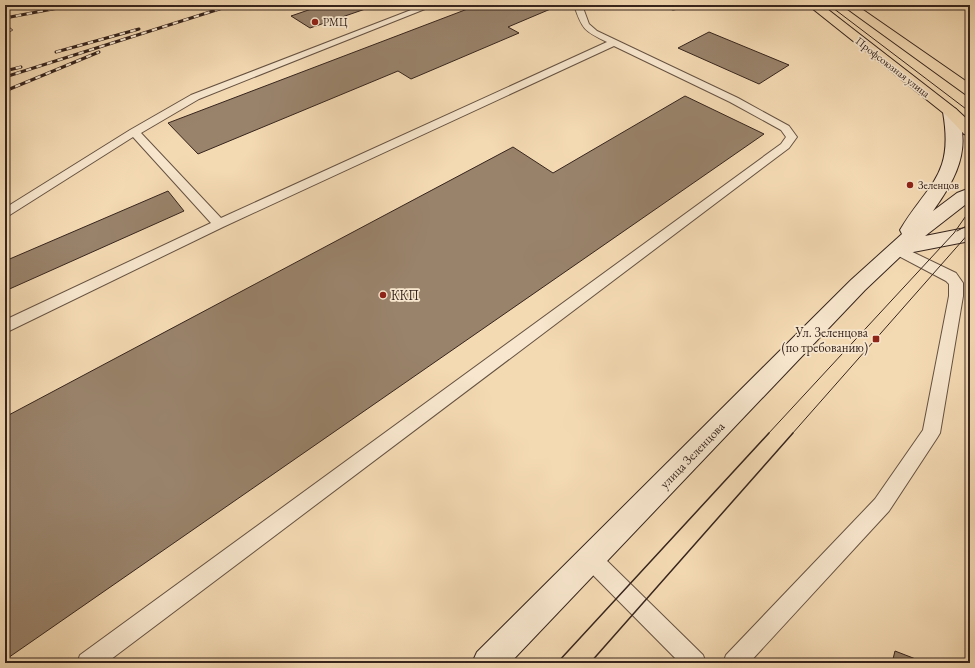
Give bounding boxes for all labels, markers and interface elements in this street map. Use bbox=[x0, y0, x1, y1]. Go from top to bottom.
place label: РМЦ bbox=[323, 15, 348, 29]
marker: РМЦ bbox=[310, 17, 320, 27]
street label: Профсоюзная улица bbox=[853, 34, 933, 101]
place label: Зеленцов bbox=[918, 178, 959, 192]
marker: Зеленцов bbox=[905, 180, 915, 190]
place label: ККП bbox=[391, 287, 419, 304]
marker: ККП bbox=[378, 290, 388, 300]
place label: Ул. Зеленцова (по требованию) bbox=[782, 324, 869, 356]
marker: Ул. Зеленцова (по требованию) bbox=[871, 334, 881, 344]
street label: улица Зеленцова bbox=[656, 417, 729, 492]

